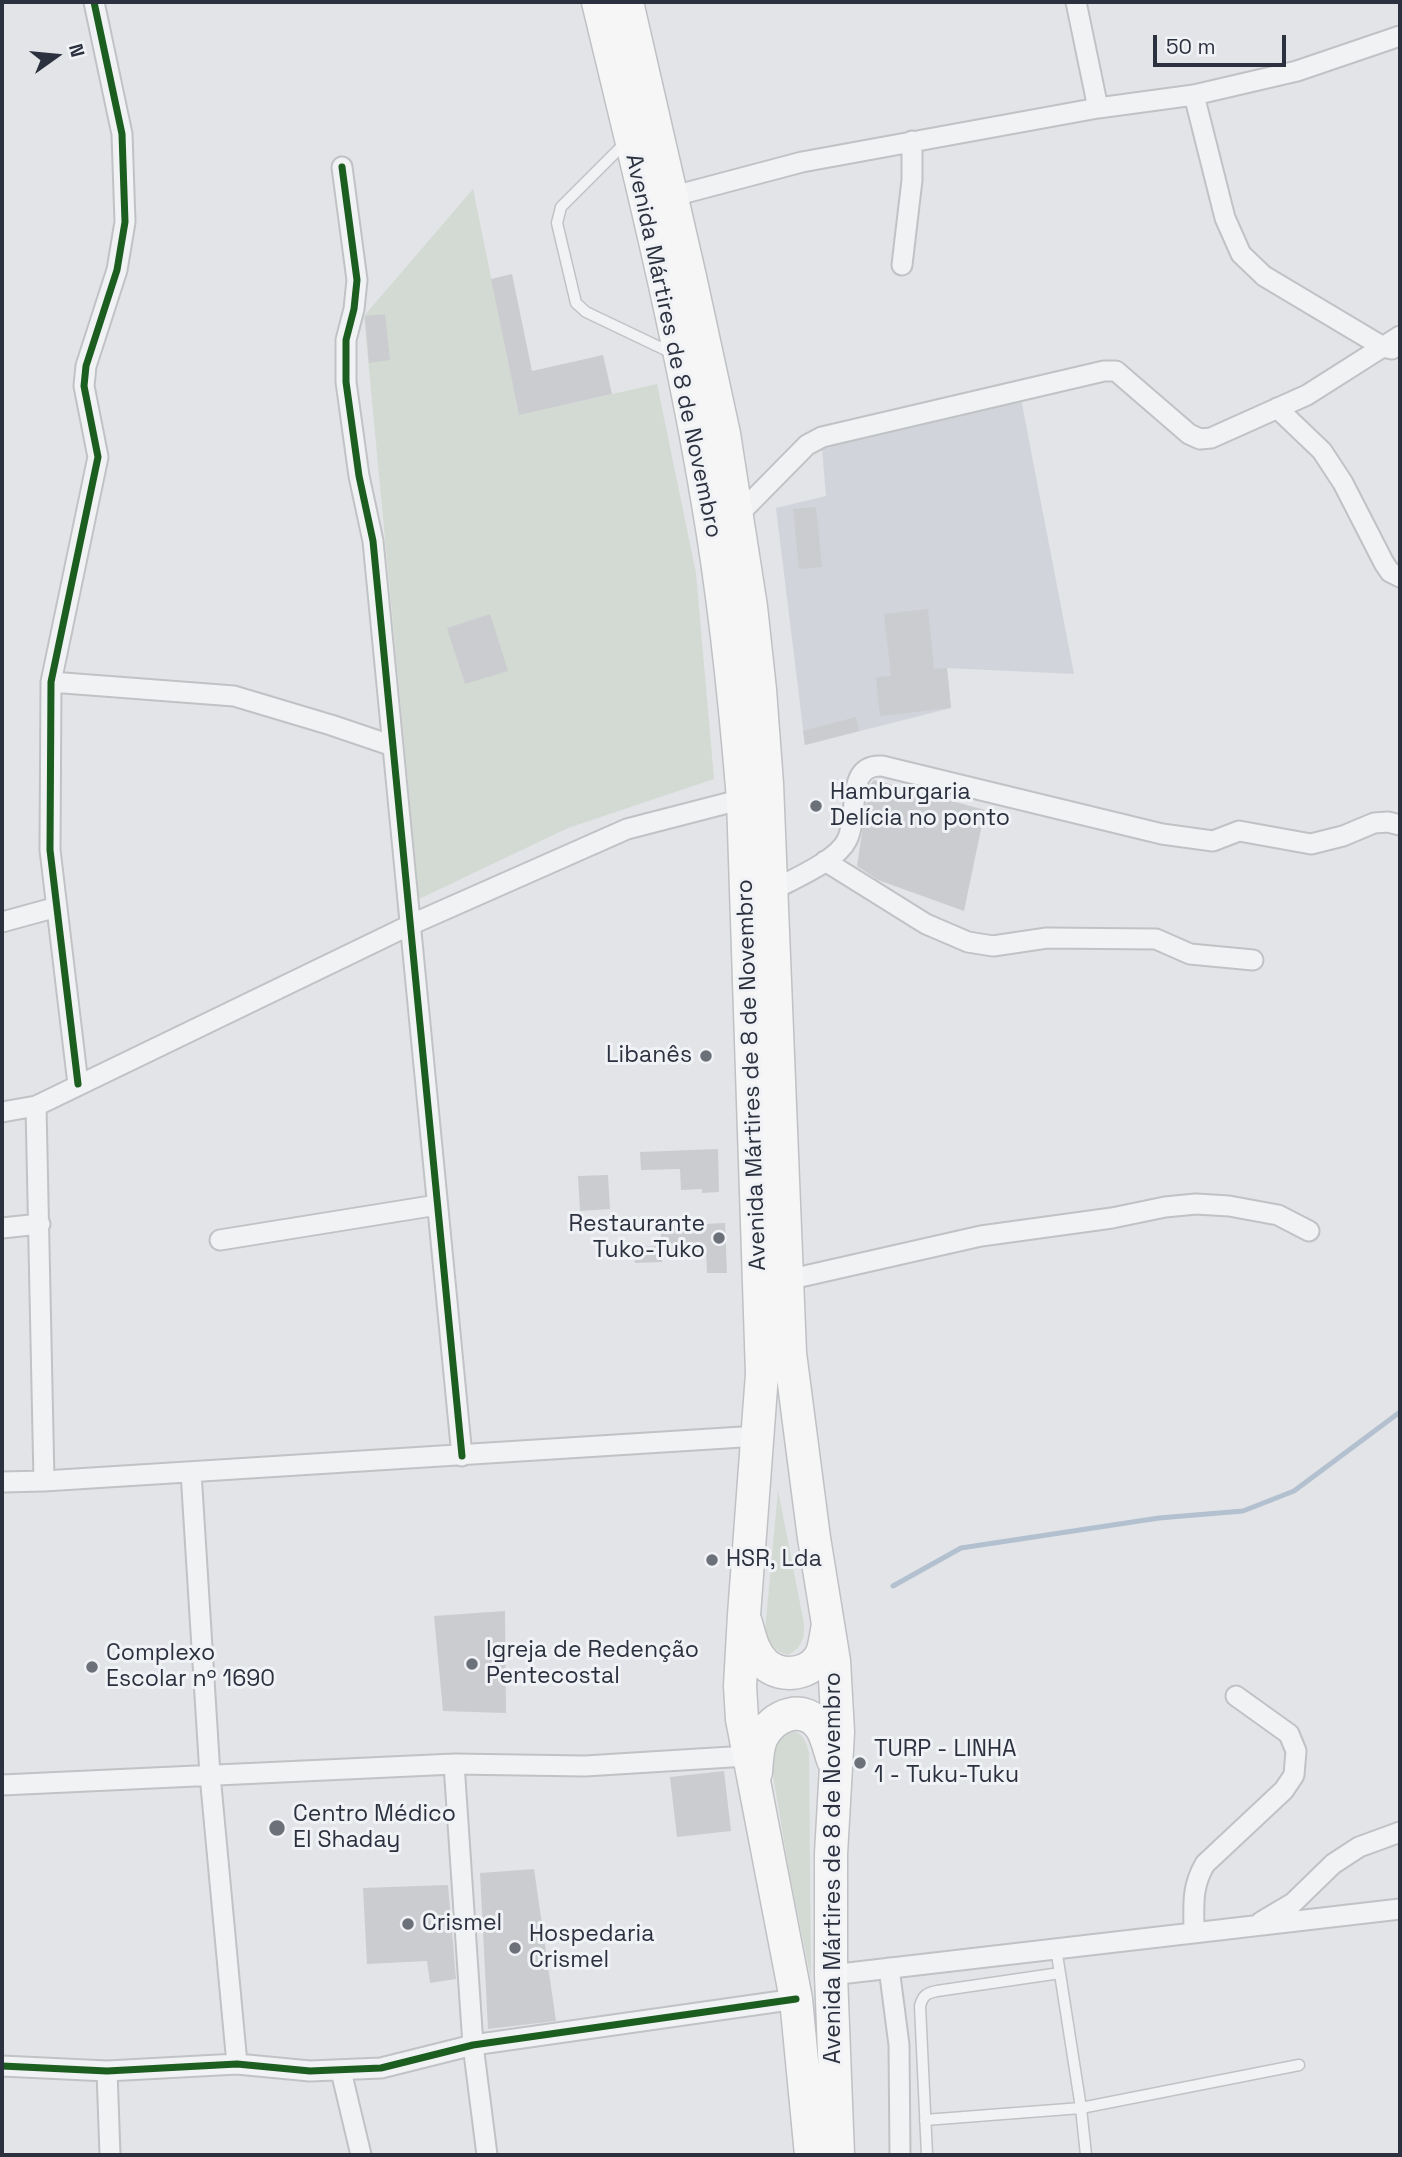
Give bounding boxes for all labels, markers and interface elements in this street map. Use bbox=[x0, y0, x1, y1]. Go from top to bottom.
north arrow bbox=[21, 21, 91, 91]
scale bar bbox=[1157, 21, 1290, 65]
text: 50 m bbox=[1166, 33, 1216, 60]
text: N bbox=[63, 41, 90, 60]
street label: Avenida Mártires de 8 de Novembro bbox=[619, 152, 727, 540]
place label: Hamburgaria Delícia no ponto bbox=[830, 779, 1010, 833]
marker: Hamburgaria Delícia no ponto bbox=[808, 798, 824, 814]
street label: Avenida Mártires de 8 de Novembro bbox=[731, 879, 773, 1271]
place label: Libanês bbox=[606, 1042, 692, 1070]
marker: Libanês bbox=[698, 1048, 714, 1064]
place label: Restaurante Tuko-Tuko bbox=[568, 1211, 705, 1265]
marker: Restaurante Tuko-Tuko bbox=[711, 1230, 727, 1246]
place label: HSR, Lda bbox=[726, 1546, 822, 1574]
marker: HSR, Lda bbox=[704, 1552, 720, 1568]
place label: Igreja de Redenção Pentecostal bbox=[486, 1637, 699, 1691]
place label: Complexo Escolar nº 1690 bbox=[106, 1640, 275, 1694]
marker: Igreja de Redenção Pentecostal bbox=[464, 1656, 480, 1672]
marker: Complexo Escolar nº 1690 bbox=[84, 1659, 100, 1675]
street label: Avenida Mártires de 8 de Novembro bbox=[820, 1672, 848, 2064]
place label: TURP - LINHA 1 - Tuku-Tuku bbox=[874, 1736, 1019, 1790]
marker: TURP - LINHA 1 - Tuku-Tuku bbox=[852, 1755, 868, 1771]
place label: Centro Médico El Shaday bbox=[293, 1801, 456, 1855]
marker: Centro Médico El Shaday bbox=[267, 1818, 287, 1838]
place label: Crismel bbox=[422, 1910, 502, 1938]
marker: Crismel bbox=[400, 1916, 416, 1932]
place label: Hospedaria Crismel bbox=[529, 1921, 654, 1975]
marker: Hospedaria Crismel bbox=[507, 1940, 523, 1956]

